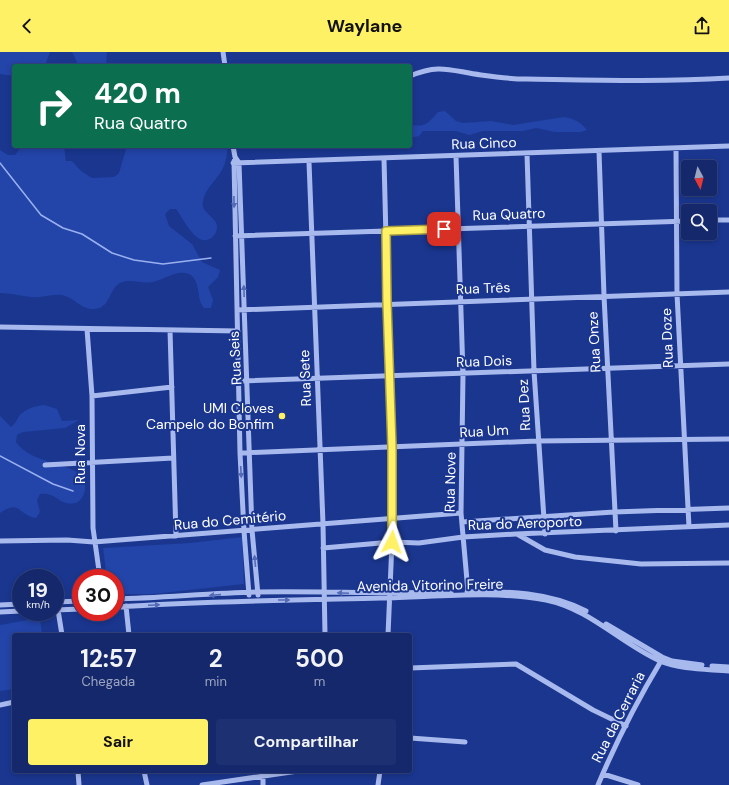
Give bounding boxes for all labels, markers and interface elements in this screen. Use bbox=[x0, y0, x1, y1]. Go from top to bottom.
text: Waylane bbox=[327, 14, 402, 38]
icon: back bbox=[16, 15, 38, 37]
icon: share bbox=[691, 15, 713, 37]
text: 420 m bbox=[94, 75, 181, 112]
icon: right bbox=[28, 80, 80, 132]
text: Rua Quatro bbox=[94, 111, 187, 135]
street label: Rua Cinco bbox=[451, 133, 517, 153]
north arrow bbox=[681, 160, 717, 196]
map controls bbox=[681, 160, 717, 240]
one-way arrow bbox=[231, 196, 237, 209]
street label: Rua Quatro bbox=[472, 204, 546, 224]
button: search bbox=[681, 204, 717, 240]
pin bbox=[427, 212, 461, 246]
icon: arrive bbox=[433, 218, 455, 240]
street label: Rua Três bbox=[455, 278, 511, 298]
one-way arrow bbox=[240, 285, 247, 297]
street label: Rua Doze bbox=[657, 308, 677, 368]
street label: Rua Onze bbox=[583, 311, 605, 373]
street label: Rua Seis bbox=[225, 330, 245, 386]
street label: Rua Sete bbox=[295, 349, 315, 407]
street label: Rua Dois bbox=[456, 351, 512, 371]
street label: Rua Dez bbox=[514, 379, 534, 431]
place label: UMI Cloves Campelo do Bonfim bbox=[146, 399, 274, 433]
marker: UMI Cloves Campelo do Bonfim bbox=[277, 411, 287, 421]
street label: Rua Um bbox=[459, 421, 509, 441]
street label: Rua Nova bbox=[71, 424, 89, 484]
street label: Rua Nove bbox=[440, 452, 460, 512]
one-way arrow bbox=[238, 466, 244, 479]
street label: Rua do Cemitério bbox=[173, 506, 287, 534]
street label: Rua do Aeroporto bbox=[468, 512, 582, 534]
position arrow bbox=[371, 521, 413, 563]
one-way arrow bbox=[251, 555, 258, 567]
speed limit sign: 30 bbox=[72, 569, 124, 621]
street label: Avenida Vitorino Freire bbox=[357, 575, 503, 595]
text: 19 bbox=[28, 577, 48, 603]
one-way arrow bbox=[336, 590, 349, 596]
one-way arrow bbox=[208, 592, 221, 598]
one-way arrow bbox=[278, 597, 291, 603]
text: km/h bbox=[26, 598, 50, 611]
one-way arrow bbox=[148, 601, 160, 608]
text: 12:57 bbox=[80, 643, 137, 674]
text: 2 bbox=[209, 643, 223, 674]
text: 500 bbox=[295, 643, 344, 674]
street label: Rua da Cerraria bbox=[587, 668, 649, 766]
text: Chegada bbox=[82, 673, 135, 690]
text: min bbox=[205, 673, 227, 690]
text: m bbox=[314, 673, 325, 690]
button: Sair bbox=[28, 719, 208, 765]
button: Compartilhar bbox=[216, 719, 396, 765]

